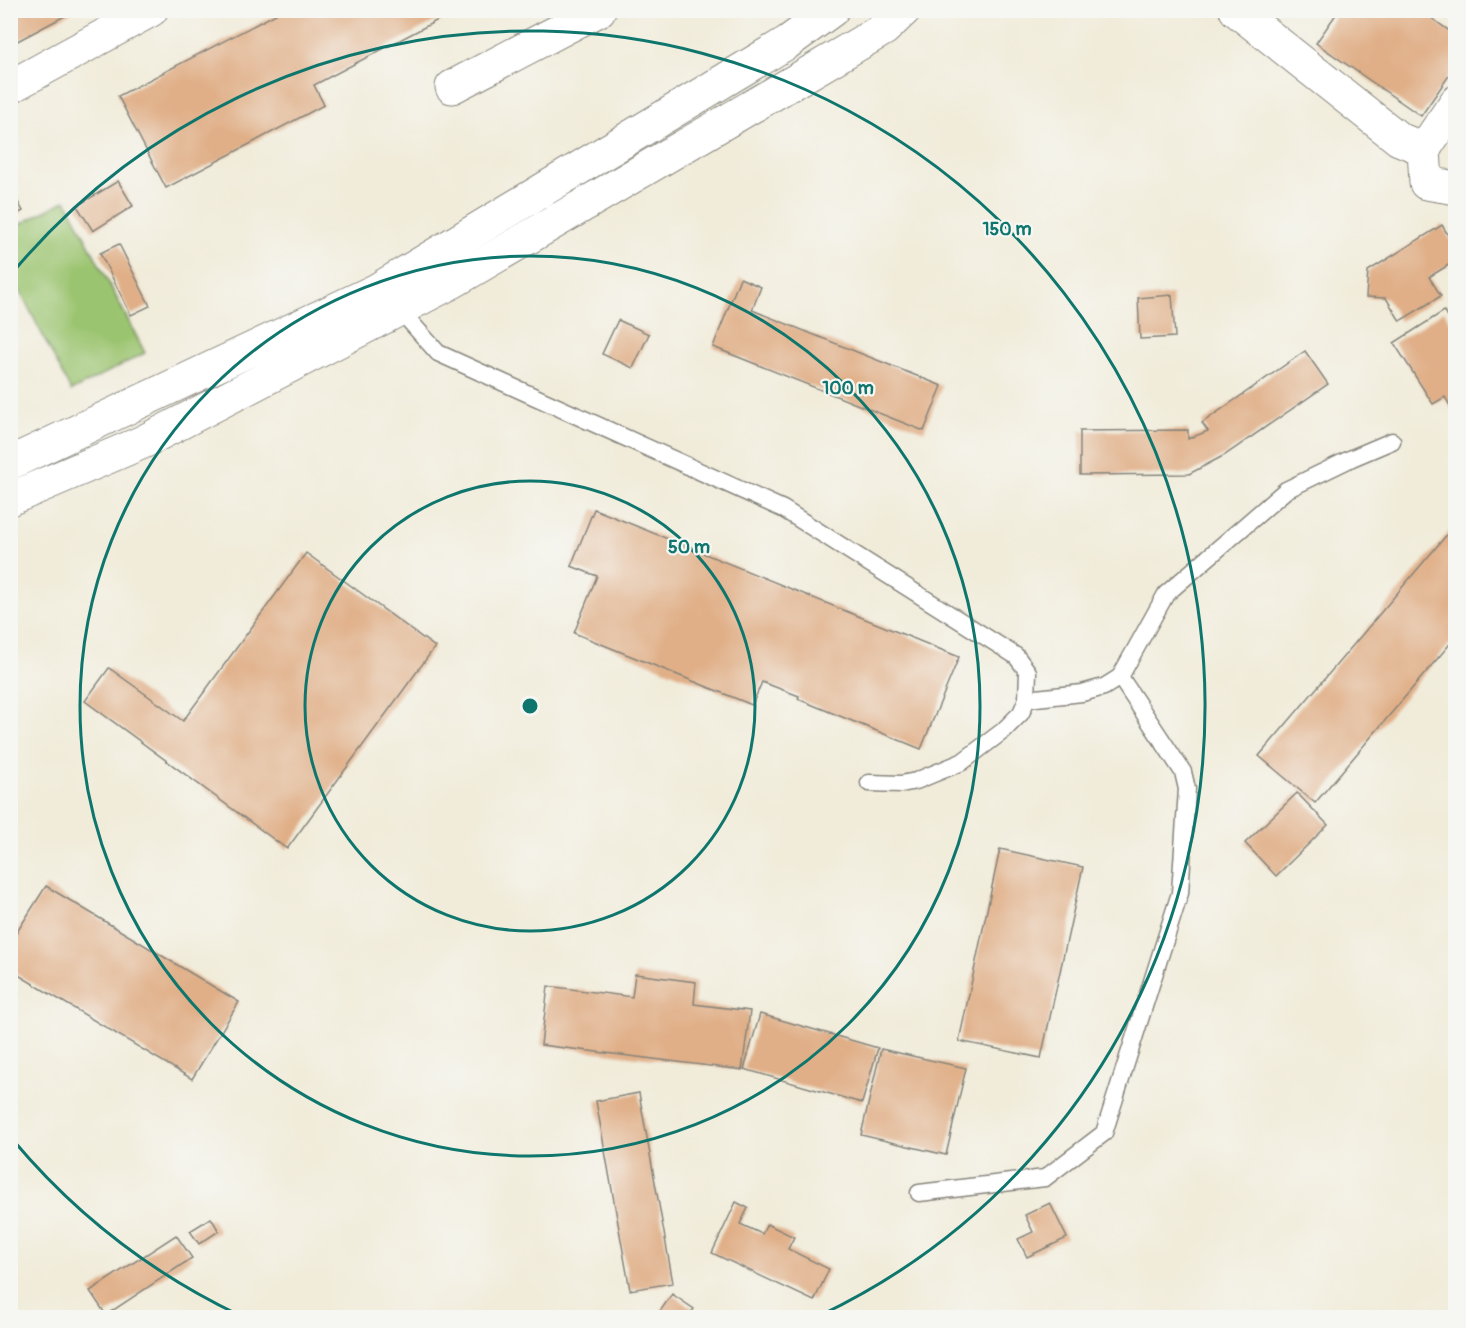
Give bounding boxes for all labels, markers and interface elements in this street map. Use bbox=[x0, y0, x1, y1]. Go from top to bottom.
text: 150 m bbox=[983, 218, 1032, 241]
text: 100 m bbox=[822, 377, 874, 400]
text: 50 m bbox=[668, 536, 710, 559]
centre of rings bbox=[520, 696, 540, 716]

